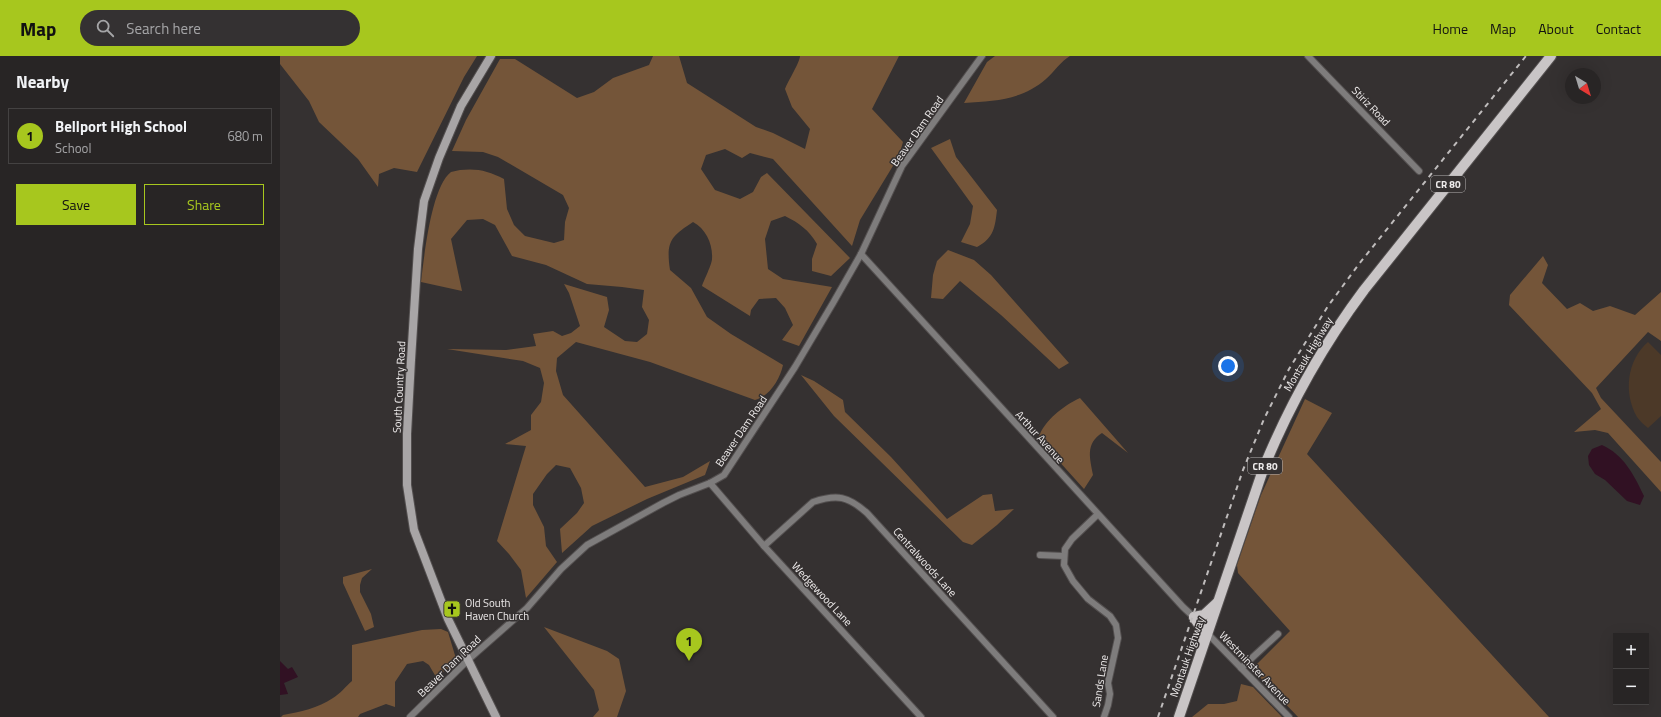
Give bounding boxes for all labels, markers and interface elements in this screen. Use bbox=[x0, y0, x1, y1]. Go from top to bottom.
search box bbox=[80, 10, 360, 46]
text: Map bbox=[20, 14, 56, 43]
icon: search bbox=[94, 17, 116, 39]
text: Search here bbox=[126, 17, 201, 40]
text: Home bbox=[1433, 18, 1468, 39]
text: Map bbox=[1490, 18, 1516, 39]
text: About bbox=[1538, 18, 1574, 39]
text: Contact bbox=[1596, 18, 1641, 39]
north arrow bbox=[1565, 68, 1601, 104]
text: Nearby bbox=[16, 69, 69, 95]
street label: Stiriz Road bbox=[1348, 83, 1394, 130]
street label: Beaver Dam Road bbox=[887, 92, 947, 170]
text: Bellport High School bbox=[55, 115, 187, 138]
text: 1 bbox=[26, 126, 34, 146]
text: 680 m bbox=[227, 126, 263, 146]
text: School bbox=[55, 138, 91, 158]
road number: CR 80 bbox=[1431, 176, 1465, 192]
button: Save bbox=[16, 184, 136, 225]
button: Share bbox=[144, 184, 264, 225]
street label: Montauk Highway bbox=[1279, 313, 1337, 394]
street label: South Country Road bbox=[389, 340, 409, 434]
your location bbox=[1218, 356, 1238, 376]
street label: Beaver Dam Road bbox=[711, 392, 771, 470]
street label: Arthur Avenue bbox=[1012, 407, 1069, 467]
road number: CR 80 bbox=[1248, 458, 1282, 474]
street label: Centralwoods Lane bbox=[889, 524, 961, 601]
street label: Wedgewood Lane bbox=[788, 558, 856, 630]
place label: Old South Haven Church bbox=[465, 595, 529, 624]
church icon: Old South Haven Church bbox=[442, 599, 462, 619]
street label: Montauk Highway bbox=[1166, 614, 1208, 699]
pin: 1 bbox=[676, 628, 702, 661]
street label: Westminster Avenue bbox=[1216, 628, 1295, 709]
street label: Beaver Dam Road bbox=[414, 631, 484, 701]
map controls bbox=[1613, 633, 1649, 705]
button: + bbox=[1613, 633, 1649, 669]
street label: Sands Lane bbox=[1088, 653, 1112, 708]
button: − bbox=[1613, 669, 1649, 705]

